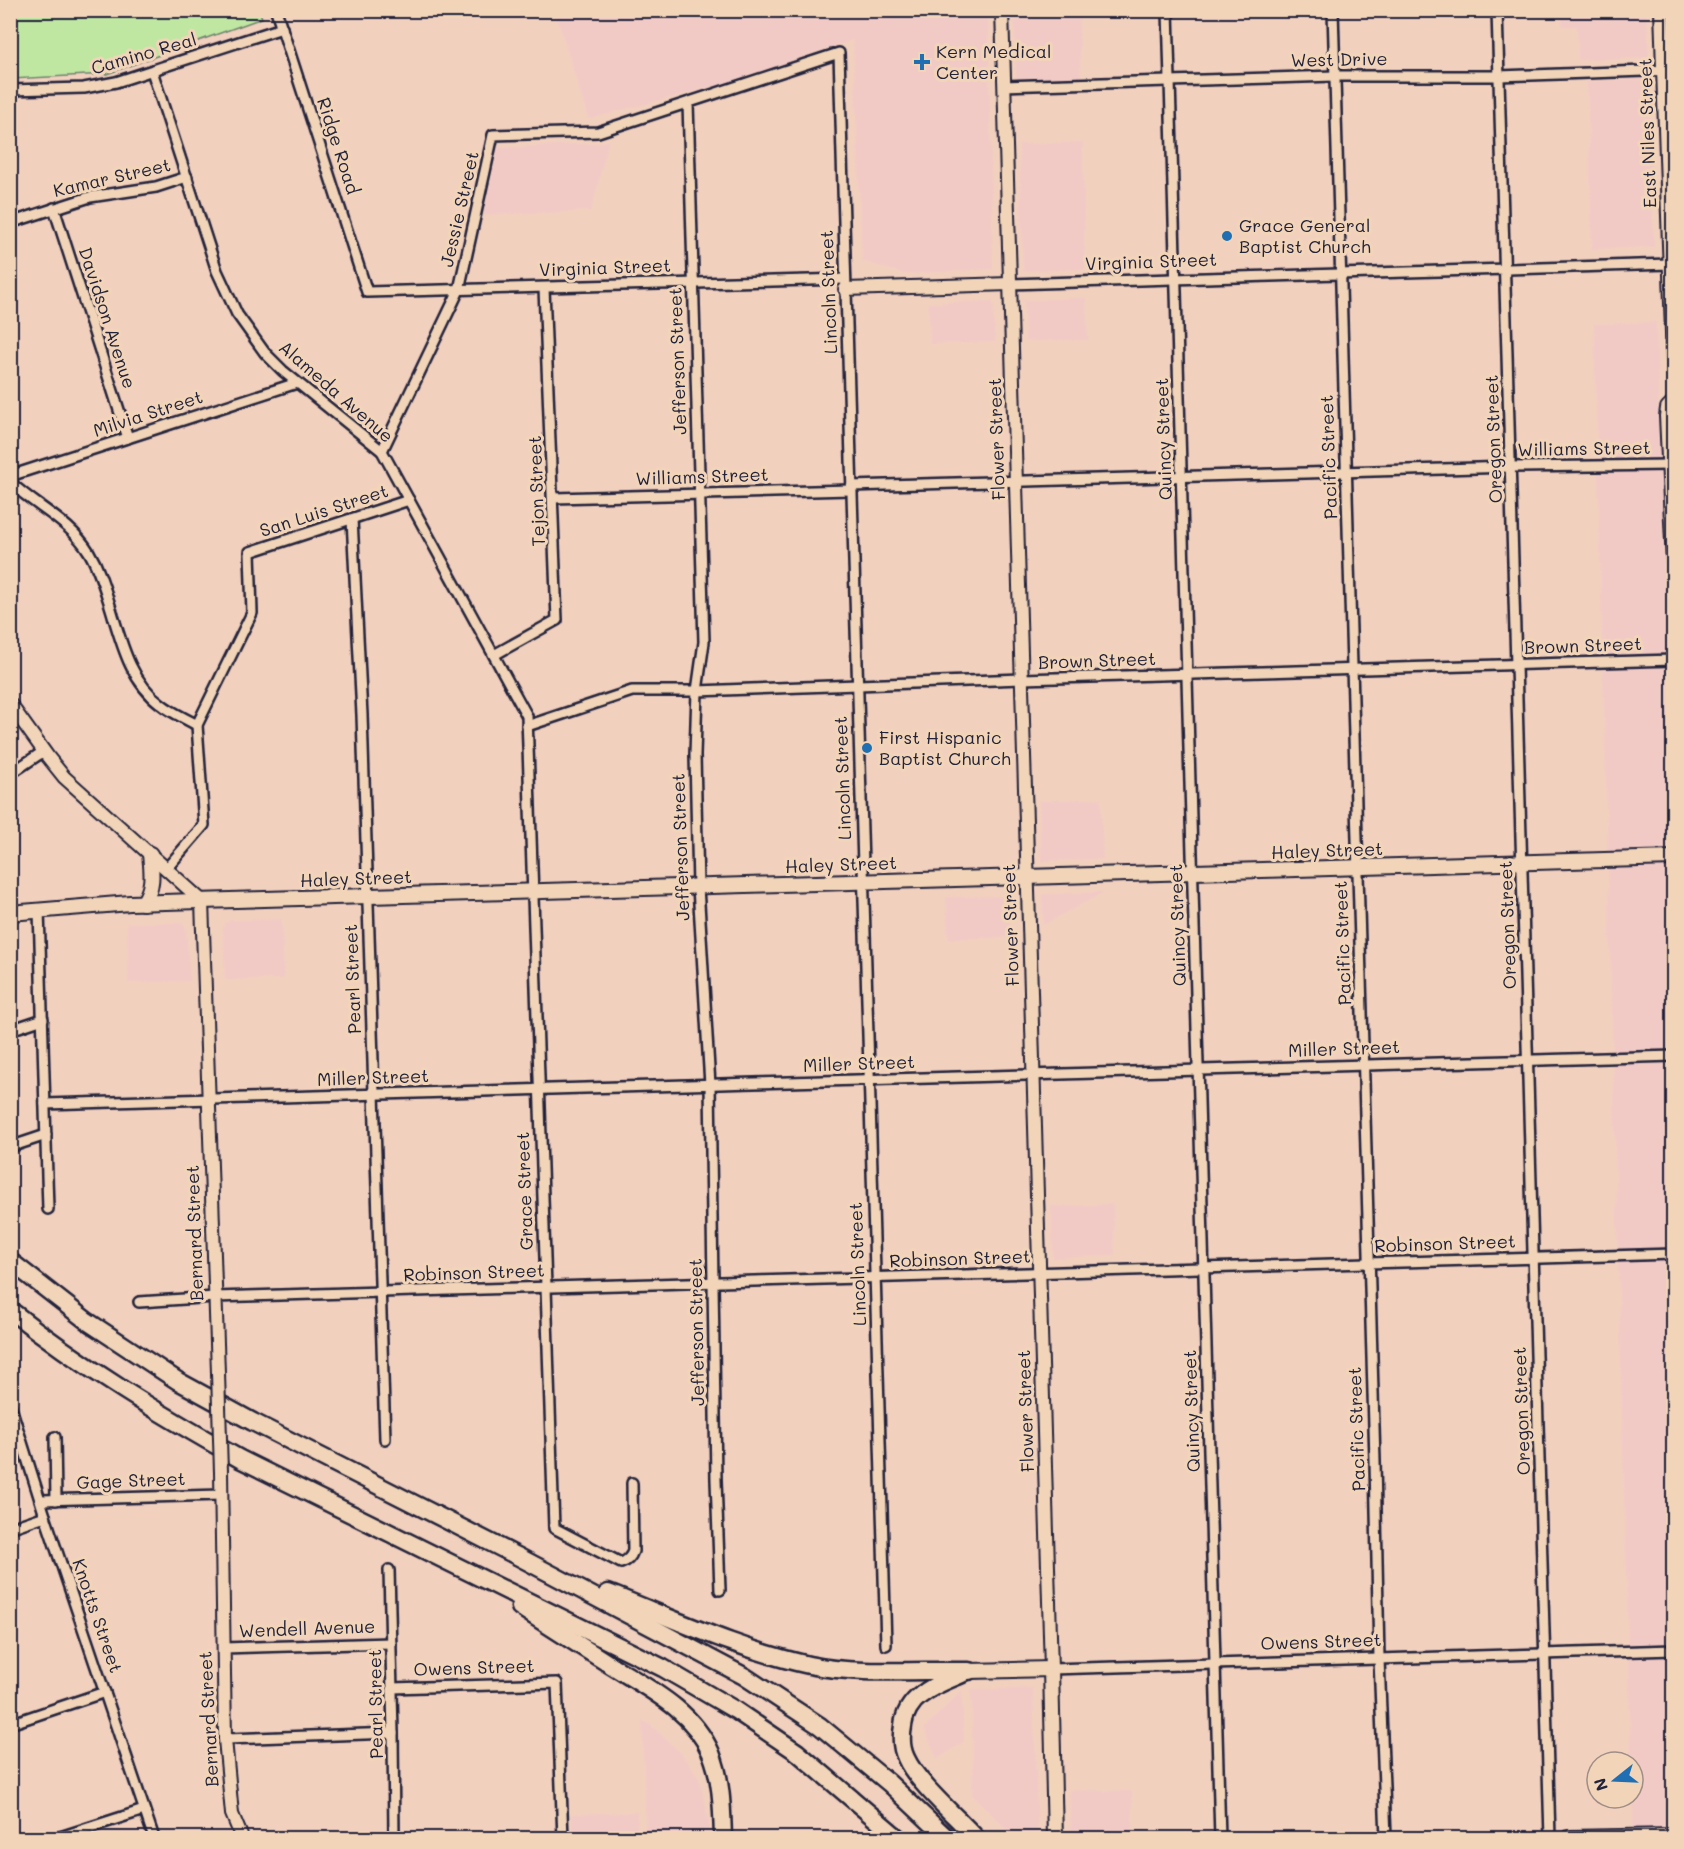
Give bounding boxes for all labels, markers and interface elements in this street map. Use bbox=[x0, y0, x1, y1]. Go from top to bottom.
street label: Camino Real bbox=[88, 27, 199, 80]
place label: Kern Medical Center bbox=[936, 39, 1052, 84]
street label: West Drive bbox=[1290, 46, 1388, 72]
marker: Kern Medical Center bbox=[913, 53, 931, 71]
street label: East Niles Street bbox=[1632, 58, 1662, 209]
street label: Ridge Road bbox=[312, 94, 366, 197]
street label: Jessie Street bbox=[434, 148, 484, 269]
street label: Kamar Street bbox=[51, 152, 173, 202]
place label: Grace General Baptist Church bbox=[1239, 213, 1371, 258]
marker: Grace General Baptist Church bbox=[1220, 229, 1234, 243]
street label: Lincoln Street bbox=[814, 230, 842, 354]
street label: Davidson Avenue bbox=[74, 244, 142, 392]
street label: Virginia Street bbox=[1085, 247, 1217, 275]
street label: Virginia Street bbox=[539, 253, 671, 281]
street label: Jefferson Street bbox=[662, 287, 692, 435]
street label: Alameda Avenue bbox=[274, 335, 399, 448]
street label: Oregon Street bbox=[1479, 374, 1507, 504]
street label: Flower Street bbox=[982, 377, 1010, 501]
street label: Quincy Street bbox=[1149, 377, 1177, 501]
street label: Milvia Street bbox=[90, 384, 205, 442]
street label: Pacific Street bbox=[1314, 394, 1342, 520]
street label: Tejon Street bbox=[522, 435, 550, 547]
street label: Williams Street bbox=[1517, 435, 1651, 461]
street label: Williams Street bbox=[635, 462, 769, 490]
street label: San Luis Street bbox=[256, 478, 391, 542]
street label: Brown Street bbox=[1524, 631, 1642, 659]
street label: Brown Street bbox=[1038, 646, 1156, 674]
street label: Lincoln Street bbox=[828, 716, 856, 840]
place label: First Hispanic Baptist Church bbox=[879, 725, 1011, 770]
marker: First Hispanic Baptist Church bbox=[860, 741, 874, 755]
street label: Jefferson Street bbox=[665, 773, 695, 921]
street label: Haley Street bbox=[1270, 836, 1383, 864]
street label: Haley Street bbox=[784, 850, 897, 878]
street label: Oregon Street bbox=[1493, 860, 1521, 990]
street label: Flower Street bbox=[996, 863, 1024, 987]
street label: Quincy Street bbox=[1163, 863, 1191, 987]
street label: Haley Street bbox=[299, 864, 412, 892]
street label: Pacific Street bbox=[1328, 880, 1356, 1006]
street label: Pearl Street bbox=[338, 924, 366, 1034]
street label: Miller Street bbox=[1288, 1034, 1400, 1062]
street label: Miller Street bbox=[803, 1049, 915, 1077]
street label: Miller Street bbox=[317, 1063, 429, 1091]
street label: Grace Street bbox=[510, 1131, 538, 1251]
street label: Bernard Street bbox=[180, 1165, 208, 1301]
street label: Lincoln Street bbox=[843, 1202, 871, 1326]
street label: Robinson Street bbox=[1374, 1229, 1516, 1257]
street label: Robinson Street bbox=[889, 1244, 1031, 1272]
street label: Robinson Street bbox=[403, 1258, 545, 1286]
street label: Jefferson Street bbox=[683, 1258, 709, 1406]
street label: Oregon Street bbox=[1507, 1346, 1535, 1476]
street label: Flower Street bbox=[1011, 1349, 1039, 1473]
street label: Quincy Street bbox=[1177, 1349, 1205, 1473]
street label: Pacific Street bbox=[1342, 1366, 1370, 1492]
street label: Gage Street bbox=[76, 1466, 186, 1494]
street label: Knotts Street bbox=[67, 1555, 129, 1676]
street label: Wendell Avenue bbox=[238, 1614, 376, 1642]
street label: Owens Street bbox=[1260, 1627, 1382, 1655]
street label: Pearl Street bbox=[362, 1649, 388, 1759]
street label: Bernard Street bbox=[192, 1650, 224, 1788]
street label: Owens Street bbox=[413, 1653, 535, 1681]
north arrow bbox=[1585, 1750, 1645, 1810]
text: N bbox=[1588, 1776, 1612, 1794]

